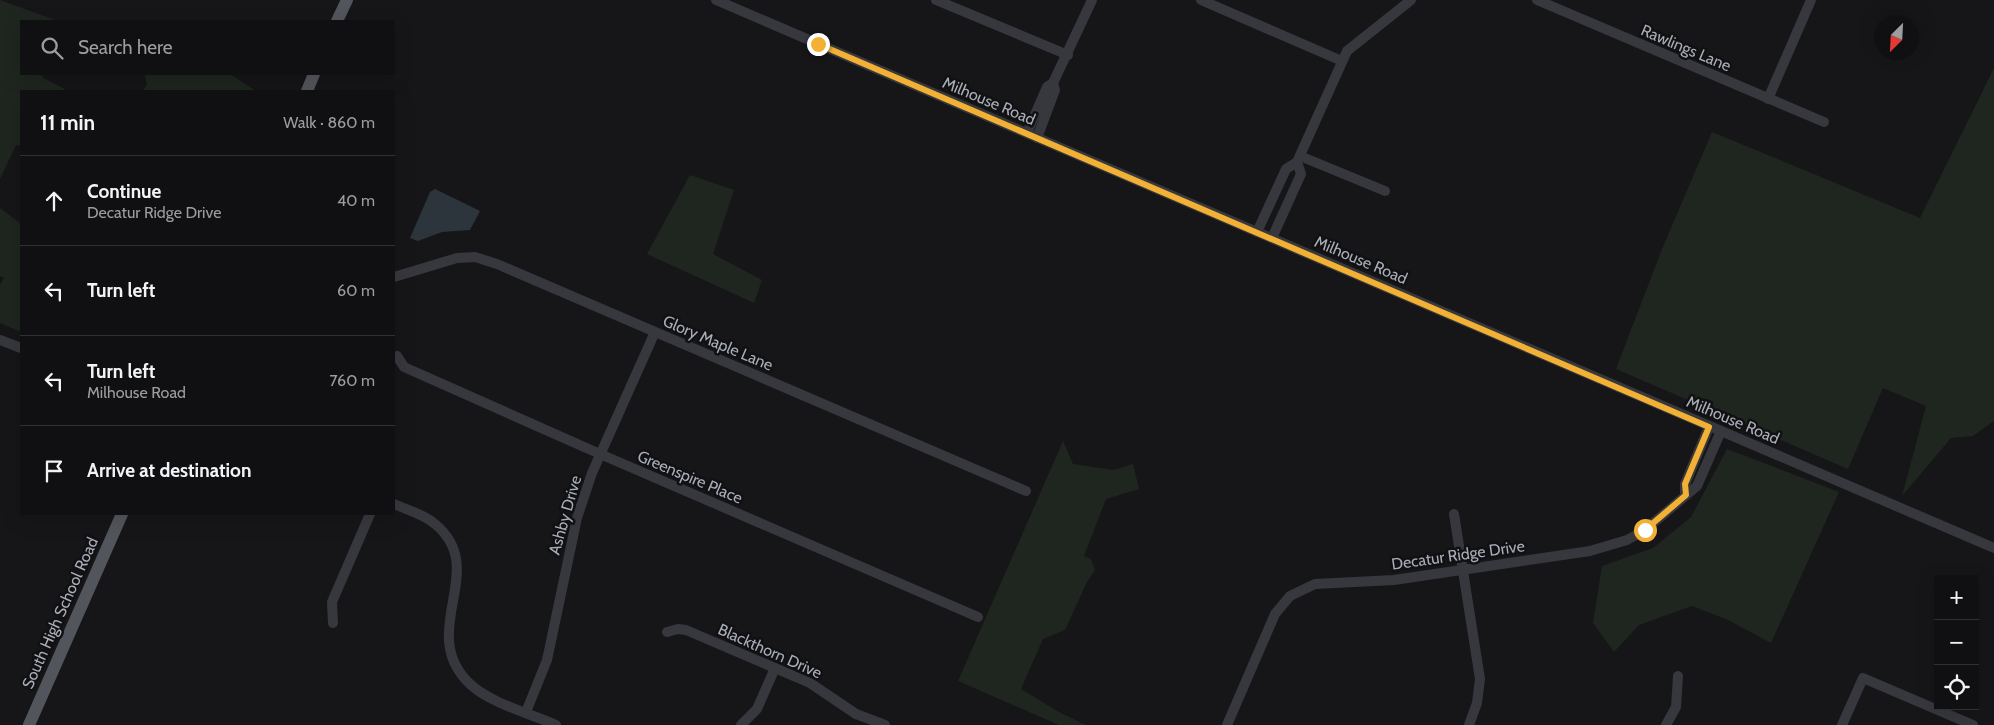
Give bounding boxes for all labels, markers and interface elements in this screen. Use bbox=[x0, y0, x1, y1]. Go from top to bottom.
north arrow bbox=[1874, 15, 1919, 60]
search box bbox=[20, 20, 395, 75]
street label: Rawlings Lane bbox=[1638, 21, 1734, 75]
route end bbox=[807, 33, 830, 56]
icon: search bbox=[38, 34, 66, 62]
text: Search here bbox=[78, 36, 172, 59]
street label: Milhouse Road bbox=[940, 73, 1038, 129]
text: 11 min bbox=[40, 110, 95, 135]
text: Walk · 860 m bbox=[283, 113, 375, 132]
text: Continue bbox=[87, 180, 161, 203]
icon: ahead bbox=[40, 187, 68, 215]
text: 40 m bbox=[337, 191, 375, 210]
text: Decatur Ridge Drive bbox=[87, 203, 221, 222]
street label: Milhouse Road bbox=[1312, 232, 1410, 288]
icon: left bbox=[40, 277, 68, 305]
text: Turn left bbox=[87, 279, 155, 302]
text: 60 m bbox=[337, 281, 375, 300]
street label: Glory Maple Lane bbox=[660, 311, 776, 375]
text: Turn left bbox=[87, 360, 155, 383]
icon: left bbox=[40, 367, 68, 395]
text: 760 m bbox=[329, 371, 375, 390]
text: Milhouse Road bbox=[87, 383, 186, 402]
street label: Milhouse Road bbox=[1684, 392, 1782, 448]
street label: Greenspire Place bbox=[635, 446, 745, 508]
icon: arrive bbox=[40, 457, 68, 485]
text: Arrive at destination bbox=[87, 459, 251, 482]
street label: Ashby Drive bbox=[545, 473, 585, 557]
route start bbox=[1634, 519, 1657, 542]
street label: South High School Road bbox=[18, 534, 102, 692]
street label: Decatur Ridge Drive bbox=[1390, 536, 1526, 574]
map controls bbox=[1934, 575, 1979, 710]
button: + bbox=[1934, 575, 1979, 620]
street label: Blackthorn Drive bbox=[715, 620, 825, 682]
button: − bbox=[1934, 620, 1979, 665]
button: locate bbox=[1934, 665, 1979, 710]

